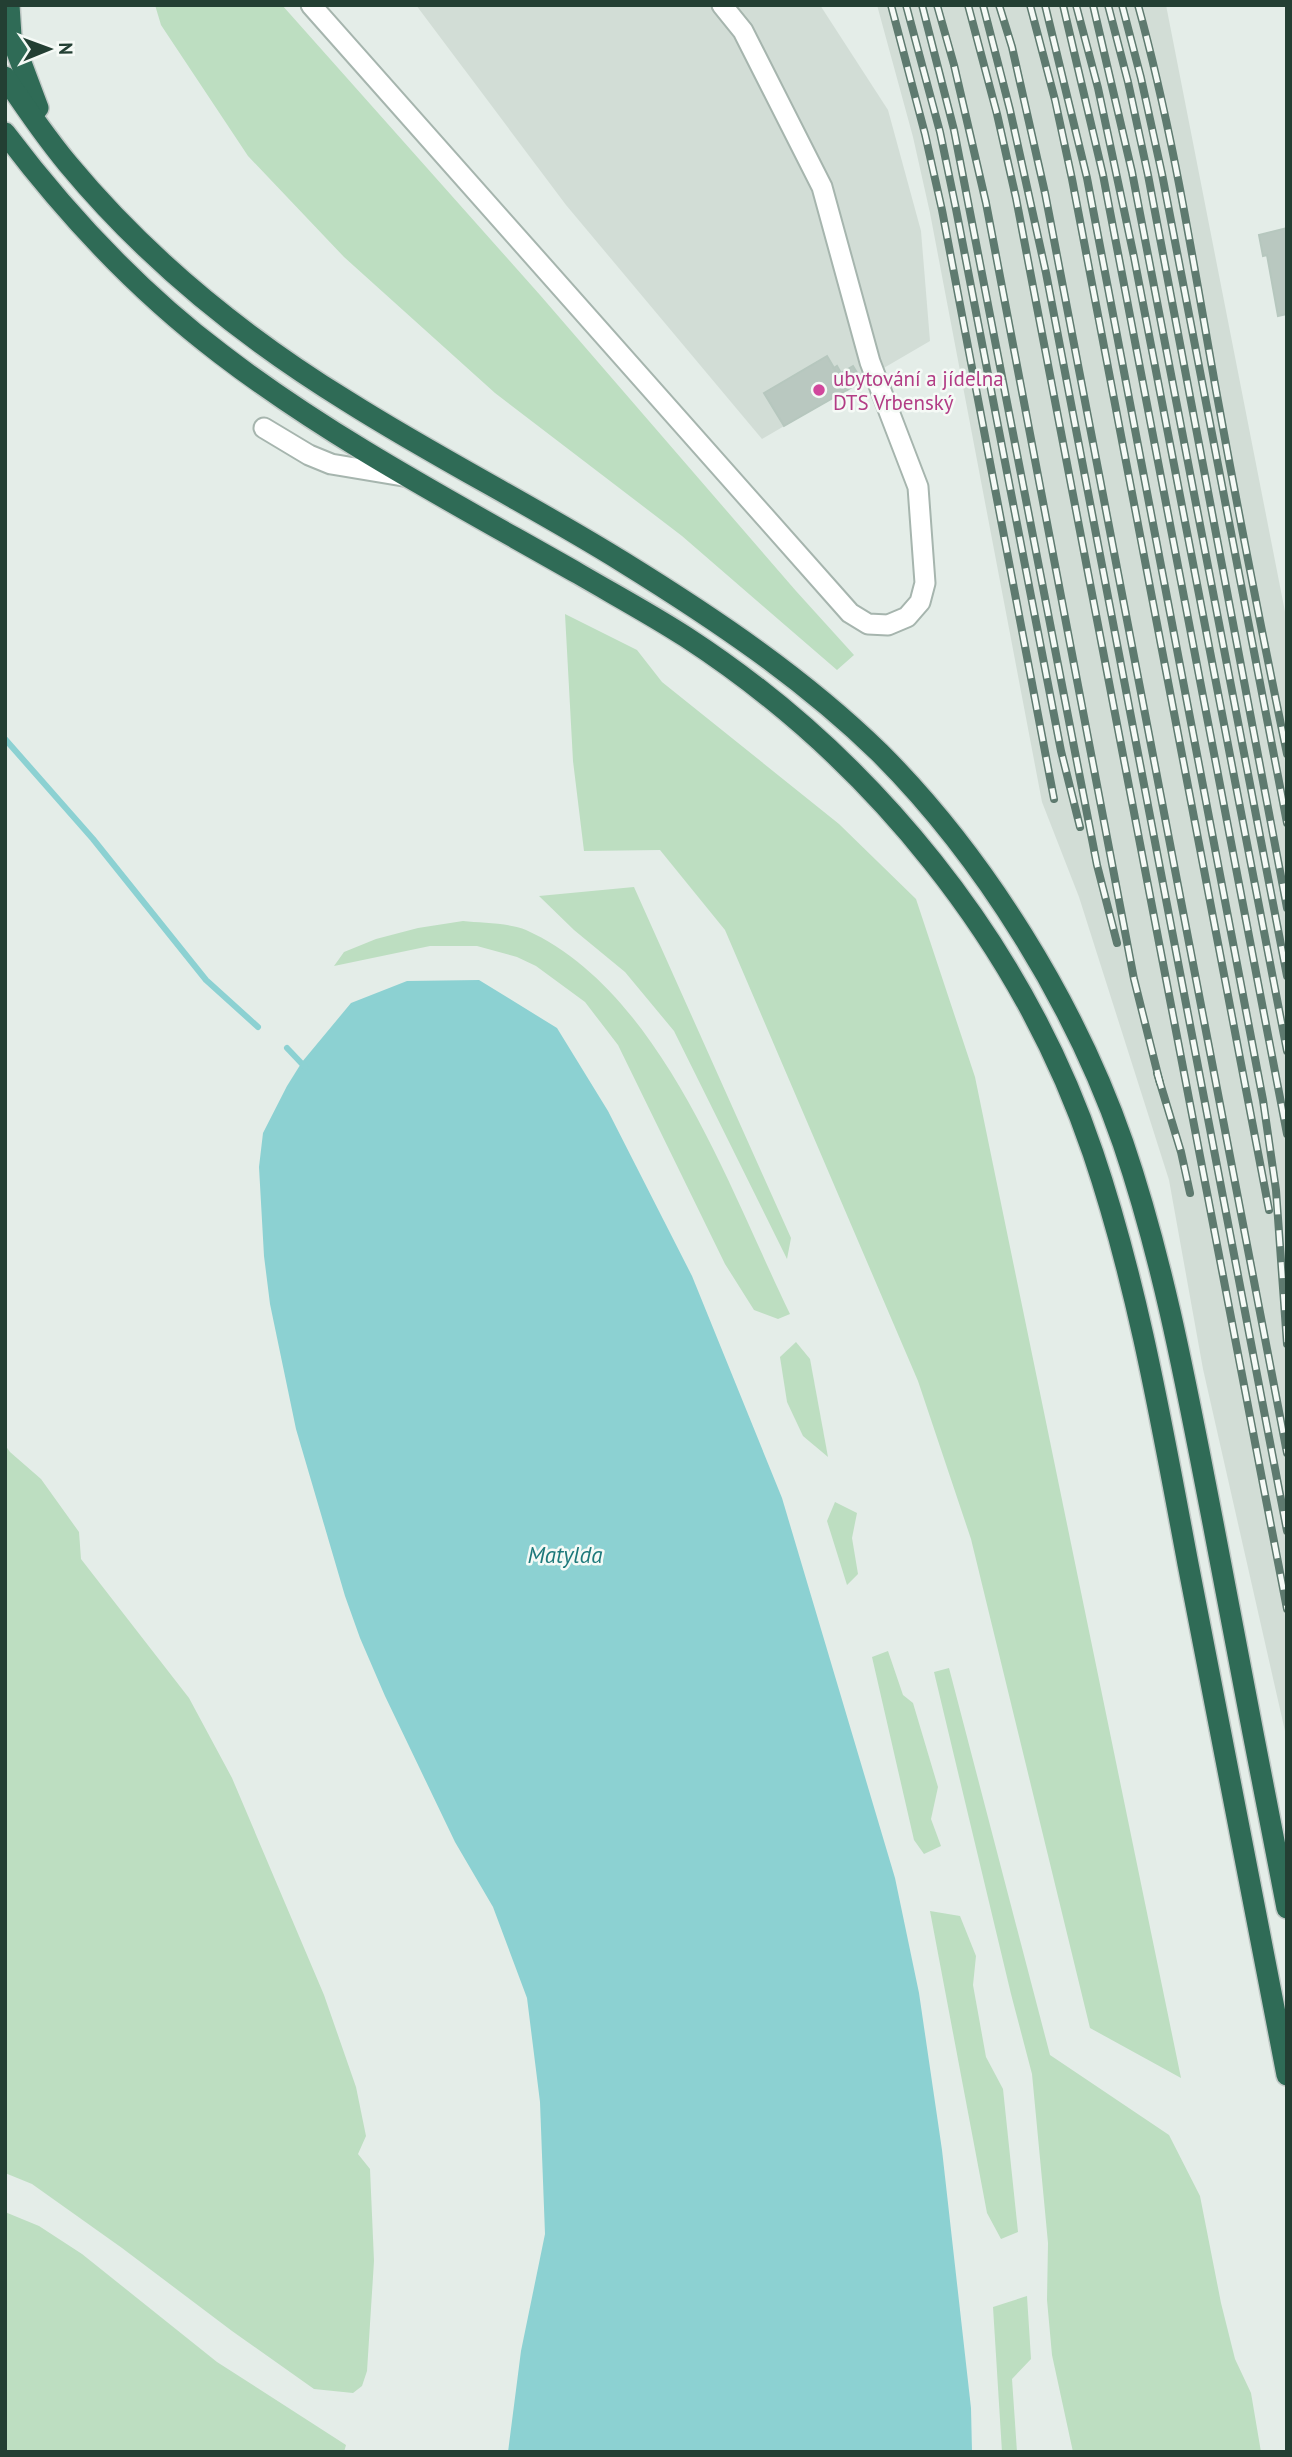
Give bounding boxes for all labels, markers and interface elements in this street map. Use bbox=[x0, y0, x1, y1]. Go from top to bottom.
north arrow bbox=[14, 14, 84, 84]
text: N bbox=[54, 42, 78, 55]
place label: ubytování a jídelna DTS Vrbenský bbox=[833, 365, 1004, 416]
marker: ubytování a jídelna DTS Vrbenský bbox=[811, 382, 827, 398]
water label: Matylda bbox=[528, 1540, 602, 1569]

